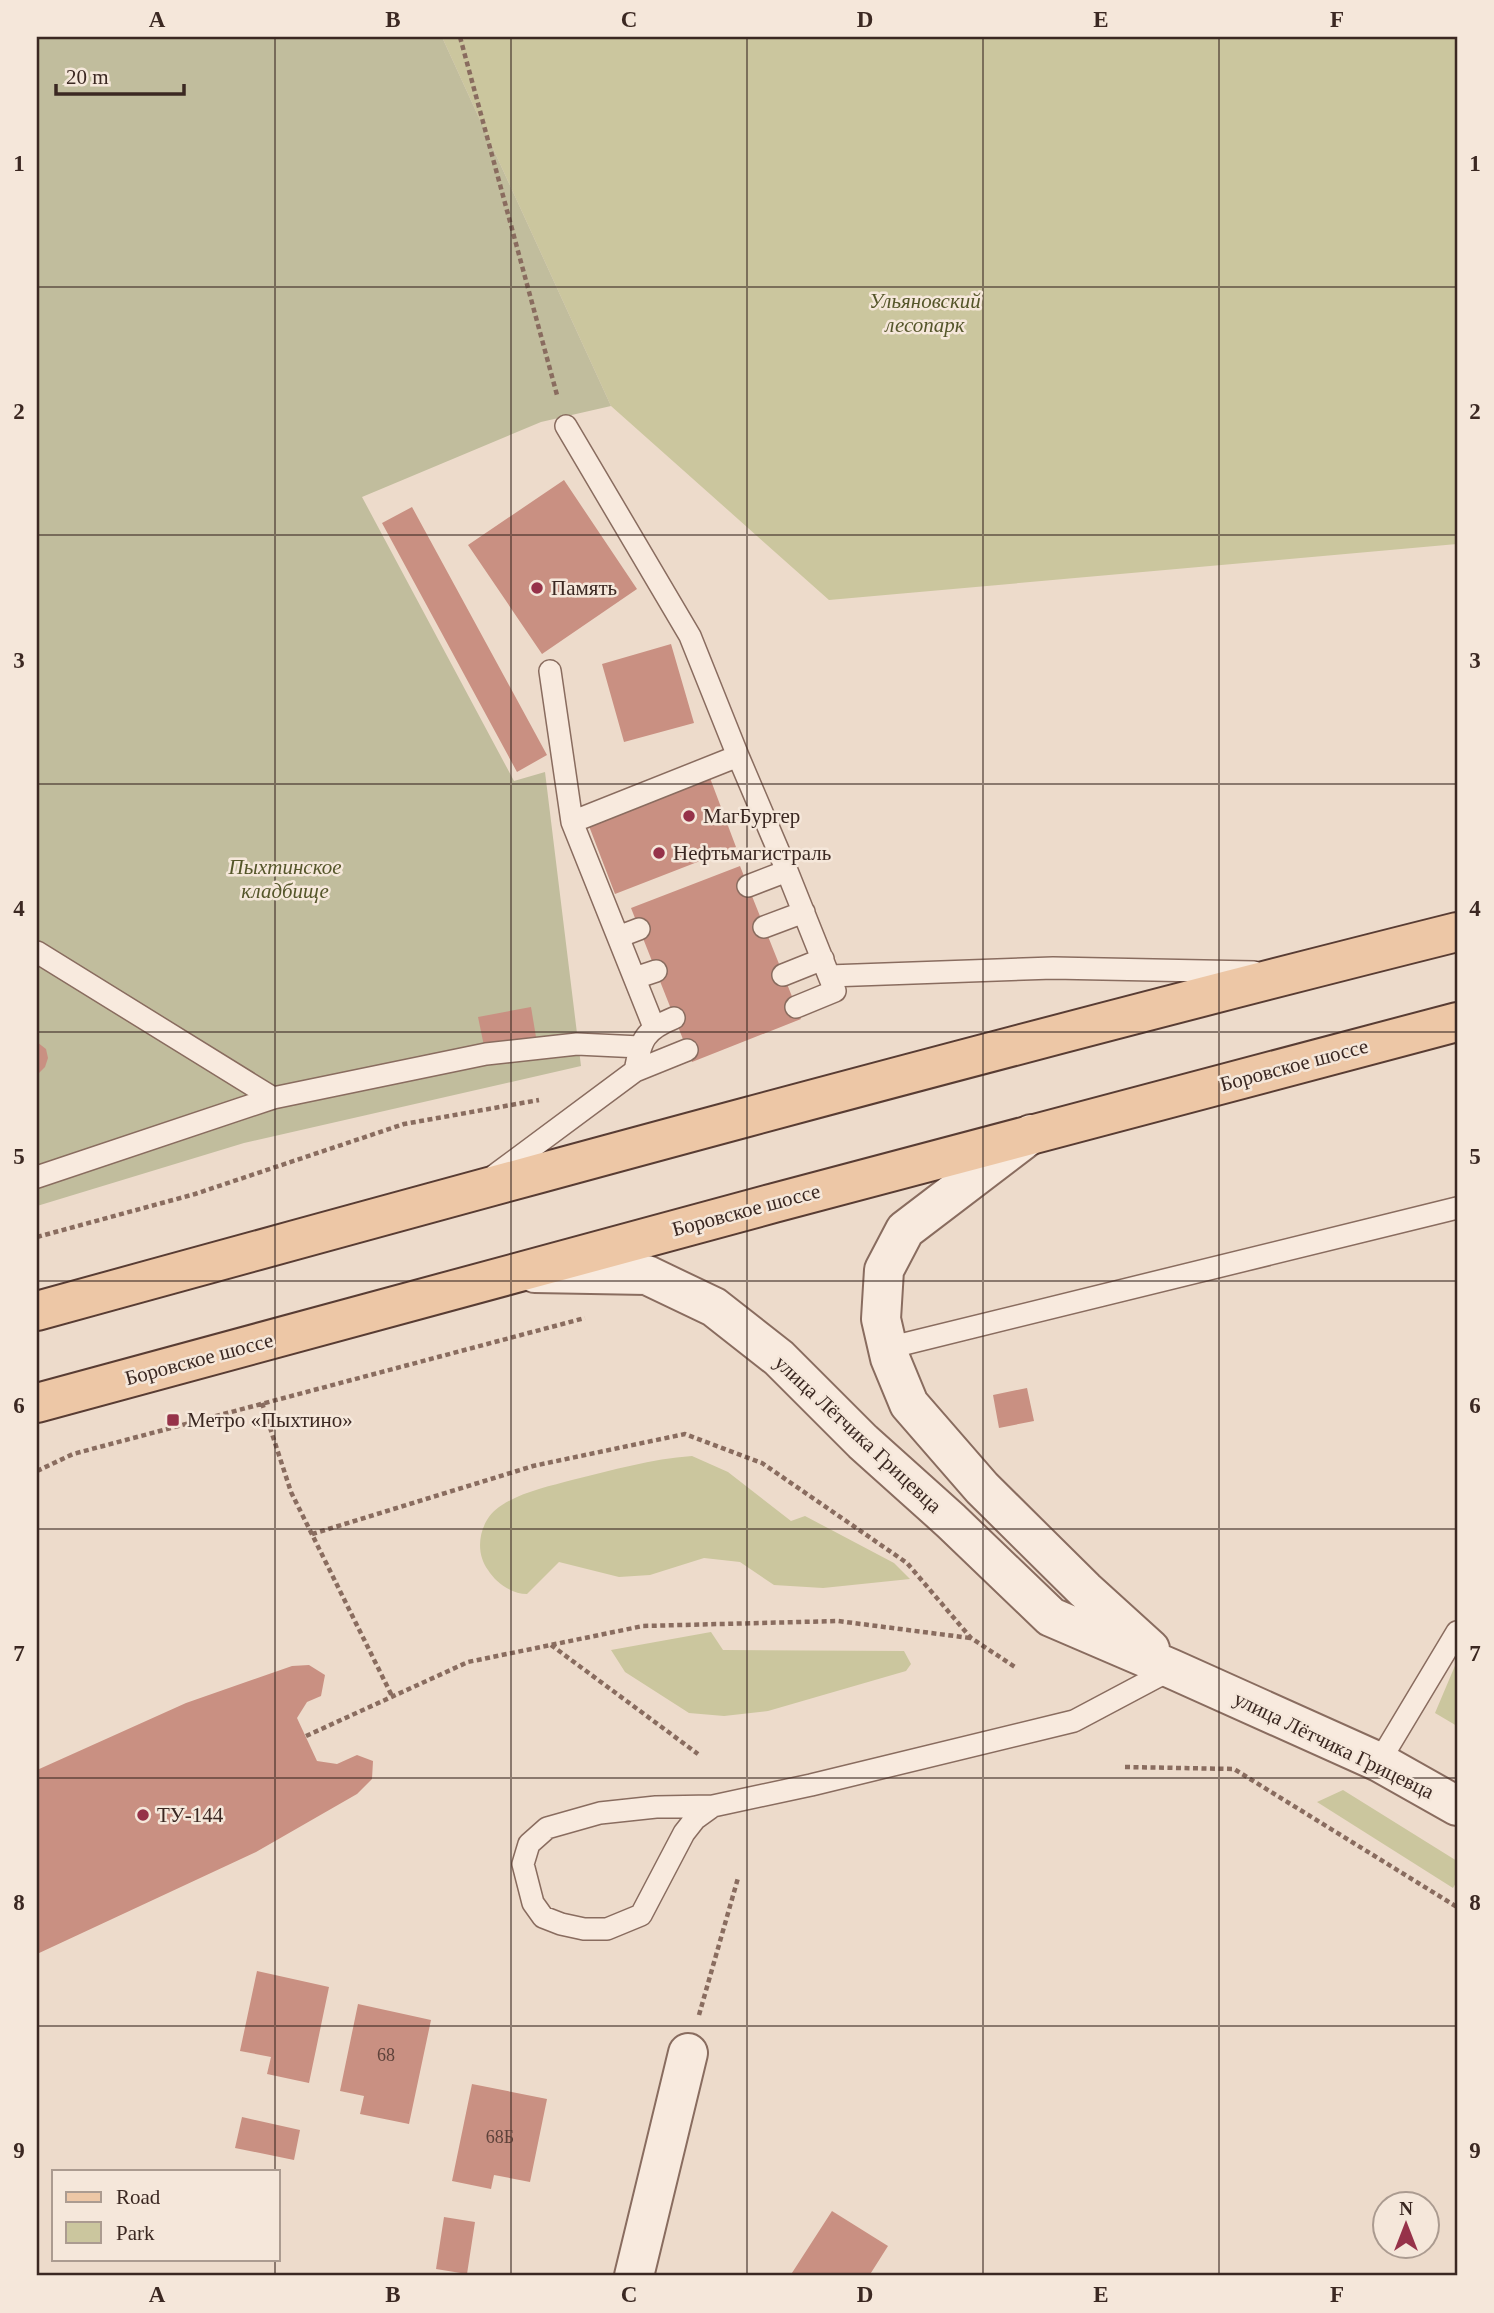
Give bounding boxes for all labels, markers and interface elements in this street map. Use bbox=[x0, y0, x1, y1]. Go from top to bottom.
text: A bbox=[149, 7, 166, 32]
text: B bbox=[385, 7, 401, 32]
text: C bbox=[621, 7, 637, 32]
text: D bbox=[857, 7, 873, 32]
text: E bbox=[1093, 7, 1109, 32]
text: F bbox=[1330, 7, 1344, 32]
scale bar bbox=[56, 52, 184, 96]
text: 20 m bbox=[66, 65, 109, 89]
text: 1 bbox=[13, 151, 25, 176]
text: 1 bbox=[1469, 151, 1481, 176]
park label: Ульяновский лесопарк bbox=[869, 289, 981, 337]
text: 2 bbox=[13, 399, 25, 424]
text: 2 bbox=[1469, 399, 1481, 424]
place label: Память bbox=[551, 576, 617, 600]
marker: Память bbox=[529, 580, 545, 596]
text: 3 bbox=[13, 648, 25, 673]
text: 3 bbox=[1469, 648, 1481, 673]
place label: МагБургер bbox=[703, 804, 800, 828]
marker: МагБургер bbox=[681, 808, 697, 824]
place label: Нефтьмагистраль bbox=[673, 841, 831, 865]
marker: Нефтьмагистраль bbox=[651, 845, 667, 861]
park label: Пыхтинское кладбище bbox=[228, 855, 341, 903]
text: 4 bbox=[13, 896, 25, 921]
text: 4 bbox=[1469, 896, 1481, 921]
street label: Боровское шоссе bbox=[1217, 1034, 1371, 1096]
text: 5 bbox=[13, 1144, 25, 1169]
text: 5 bbox=[1469, 1144, 1481, 1169]
street label: Боровское шоссе bbox=[669, 1179, 823, 1241]
street label: Боровское шоссе bbox=[122, 1328, 276, 1390]
street label: улица Лётчика Грицевца bbox=[769, 1350, 947, 1518]
text: 6 bbox=[13, 1393, 25, 1418]
text: 6 bbox=[1469, 1393, 1481, 1418]
place label: Метро «Пыхтино» bbox=[187, 1408, 353, 1432]
marker: Метро «Пыхтино» bbox=[165, 1412, 181, 1428]
text: 7 bbox=[13, 1641, 25, 1666]
text: 7 bbox=[1469, 1641, 1481, 1666]
street label: улица Лётчика Грицевца bbox=[1230, 1686, 1439, 1804]
place label: ТУ-144 bbox=[157, 1803, 224, 1827]
marker: ТУ-144 bbox=[135, 1807, 151, 1823]
text: 8 bbox=[13, 1890, 25, 1915]
text: 8 bbox=[1469, 1890, 1481, 1915]
house number: 68 bbox=[377, 2045, 395, 2065]
house number: 68Б bbox=[486, 2127, 514, 2147]
text: 9 bbox=[13, 2138, 25, 2163]
text: 9 bbox=[1469, 2138, 1481, 2163]
legend bbox=[52, 2170, 280, 2260]
text: Road bbox=[116, 2185, 161, 2209]
north arrow bbox=[1372, 2190, 1442, 2260]
text: N bbox=[1399, 2198, 1413, 2219]
text: Park bbox=[116, 2221, 155, 2245]
text: A bbox=[149, 2282, 166, 2307]
text: B bbox=[385, 2282, 401, 2307]
text: C bbox=[621, 2282, 637, 2307]
text: D bbox=[857, 2282, 873, 2307]
text: E bbox=[1093, 2282, 1109, 2307]
text: F bbox=[1330, 2282, 1344, 2307]

